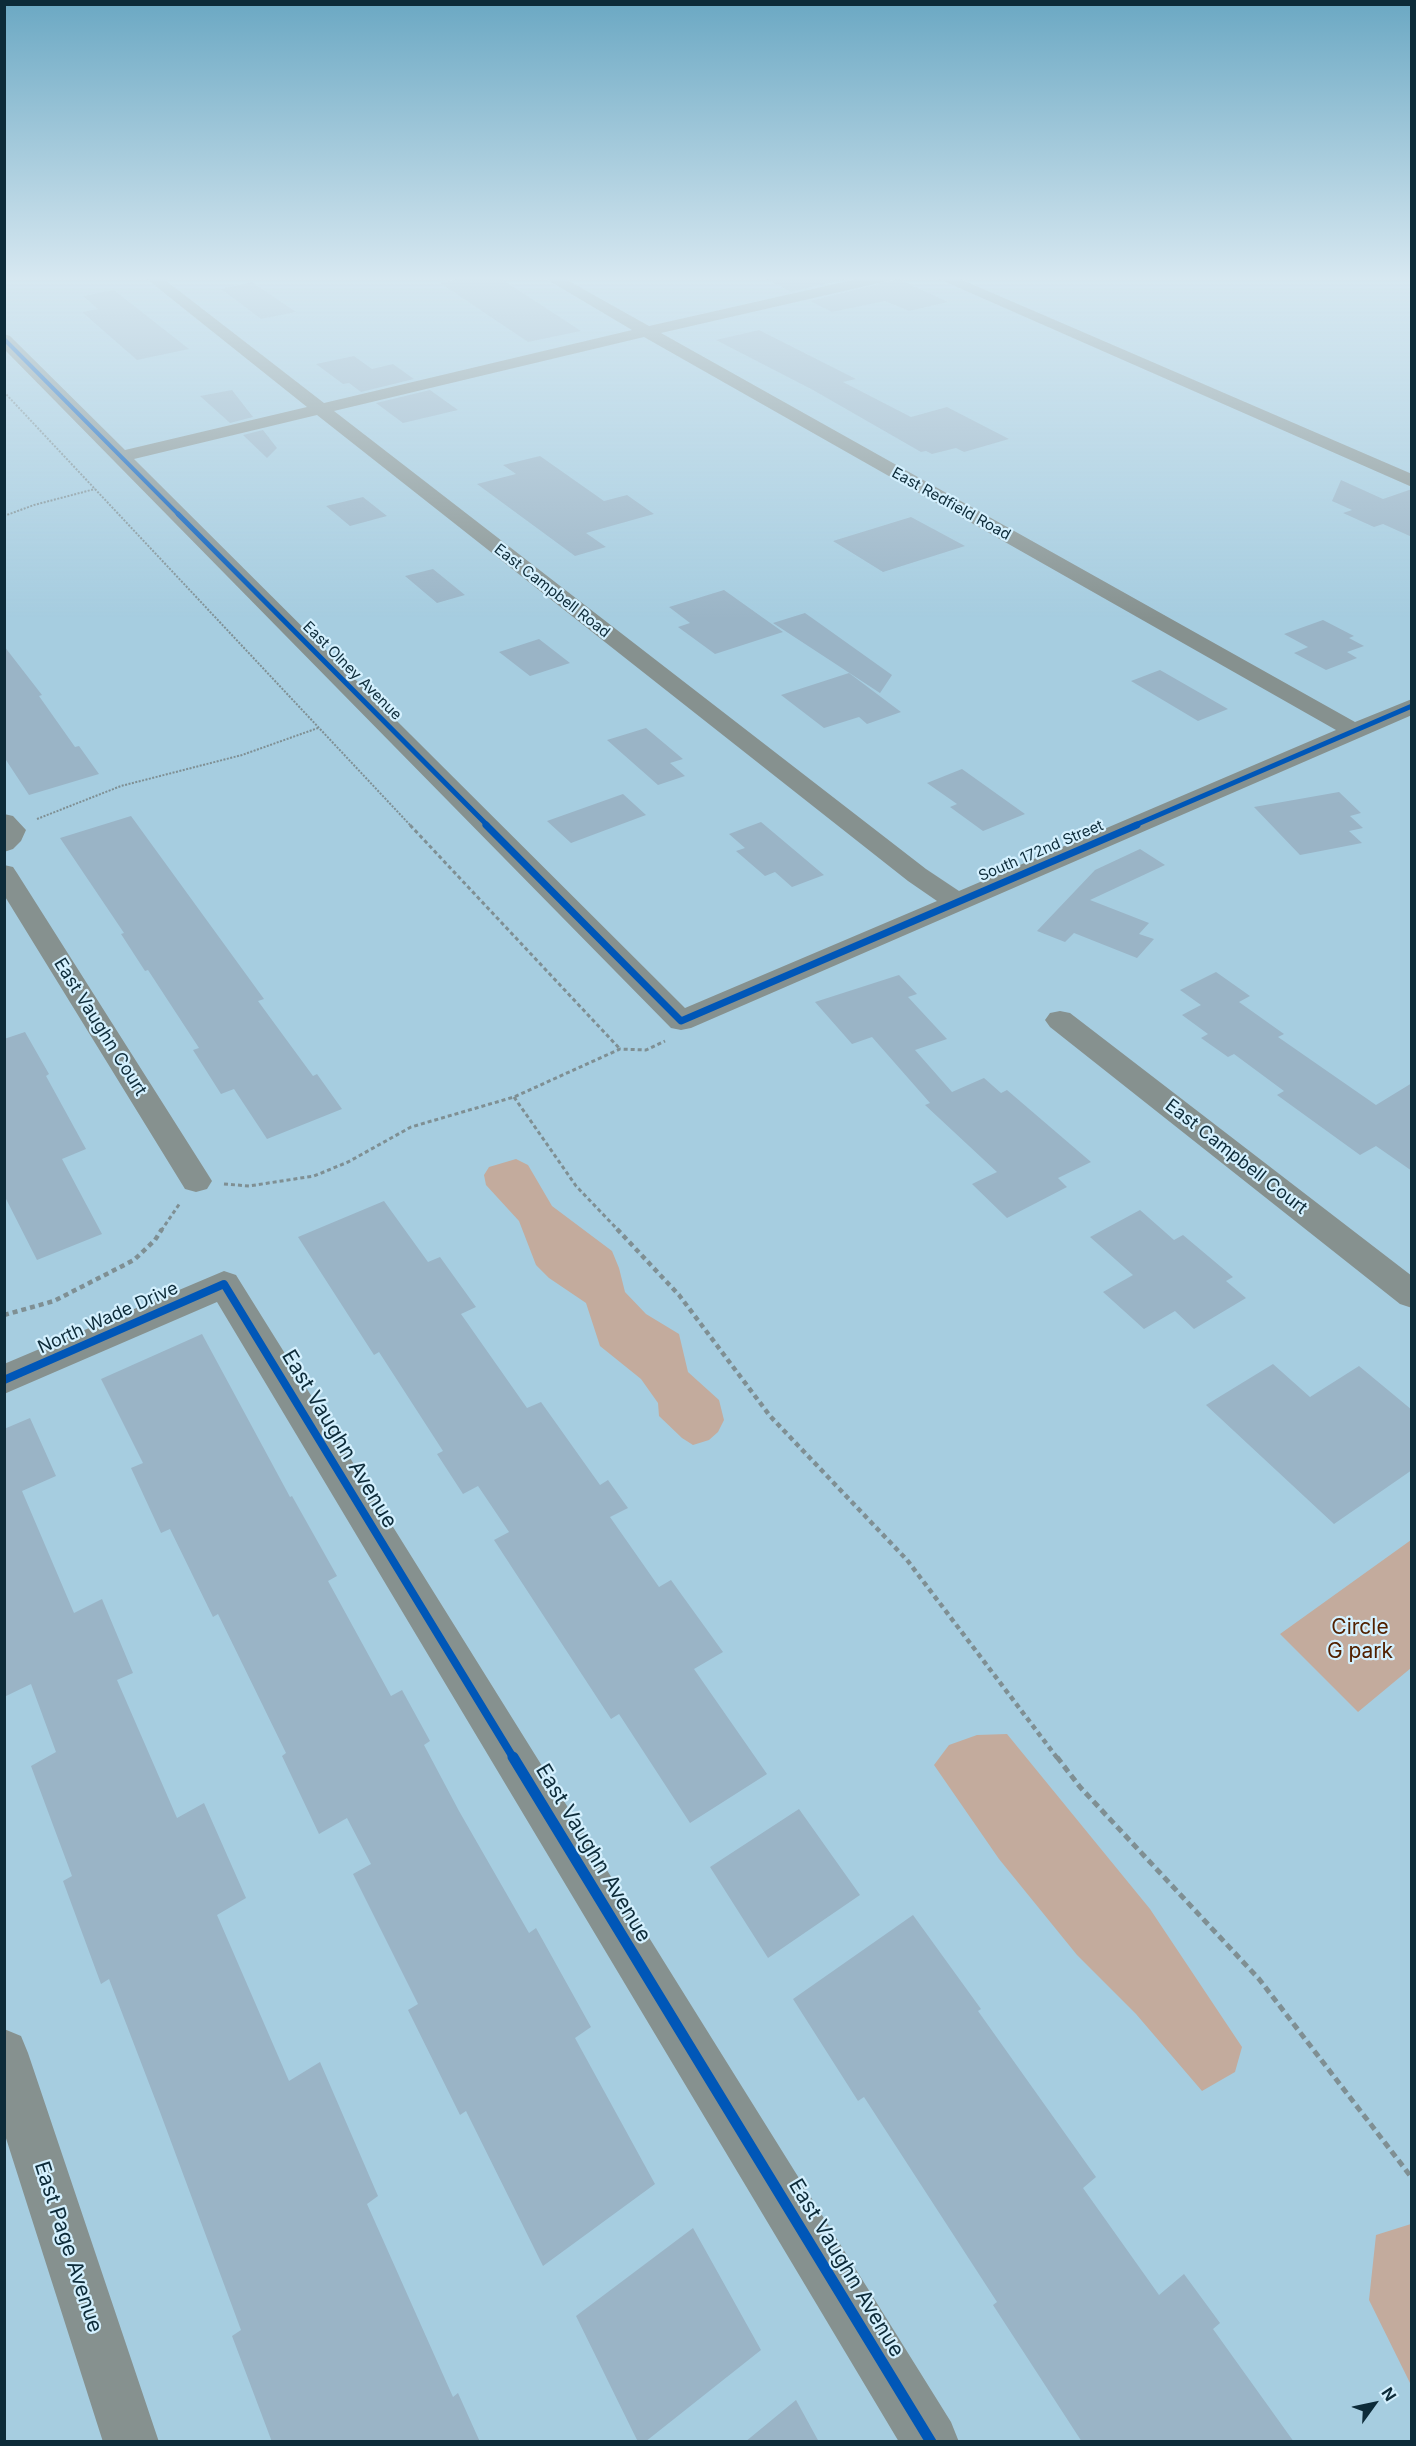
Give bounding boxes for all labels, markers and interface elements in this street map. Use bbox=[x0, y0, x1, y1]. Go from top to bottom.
street label: East Redfield Road bbox=[888, 464, 1014, 544]
street label: East Campbell Road bbox=[491, 540, 613, 642]
street label: East Olney Avenue bbox=[299, 618, 405, 724]
street label: South 172nd Street bbox=[976, 817, 1106, 885]
street label: East Vaughn Court bbox=[49, 954, 151, 1100]
street label: East Campbell Court bbox=[1161, 1095, 1311, 1219]
street label: North Wade Drive bbox=[35, 1277, 181, 1359]
street label: East Vaughn Avenue bbox=[276, 1345, 402, 1533]
park label: Circle G park bbox=[1327, 1615, 1393, 1665]
street label: East Vaughn Avenue bbox=[530, 1759, 656, 1947]
street label: East Page Avenue bbox=[28, 2158, 108, 2336]
street label: East Vaughn Avenue bbox=[783, 2174, 909, 2362]
north arrow bbox=[1344, 2374, 1404, 2434]
text: N bbox=[1377, 2384, 1401, 2405]

